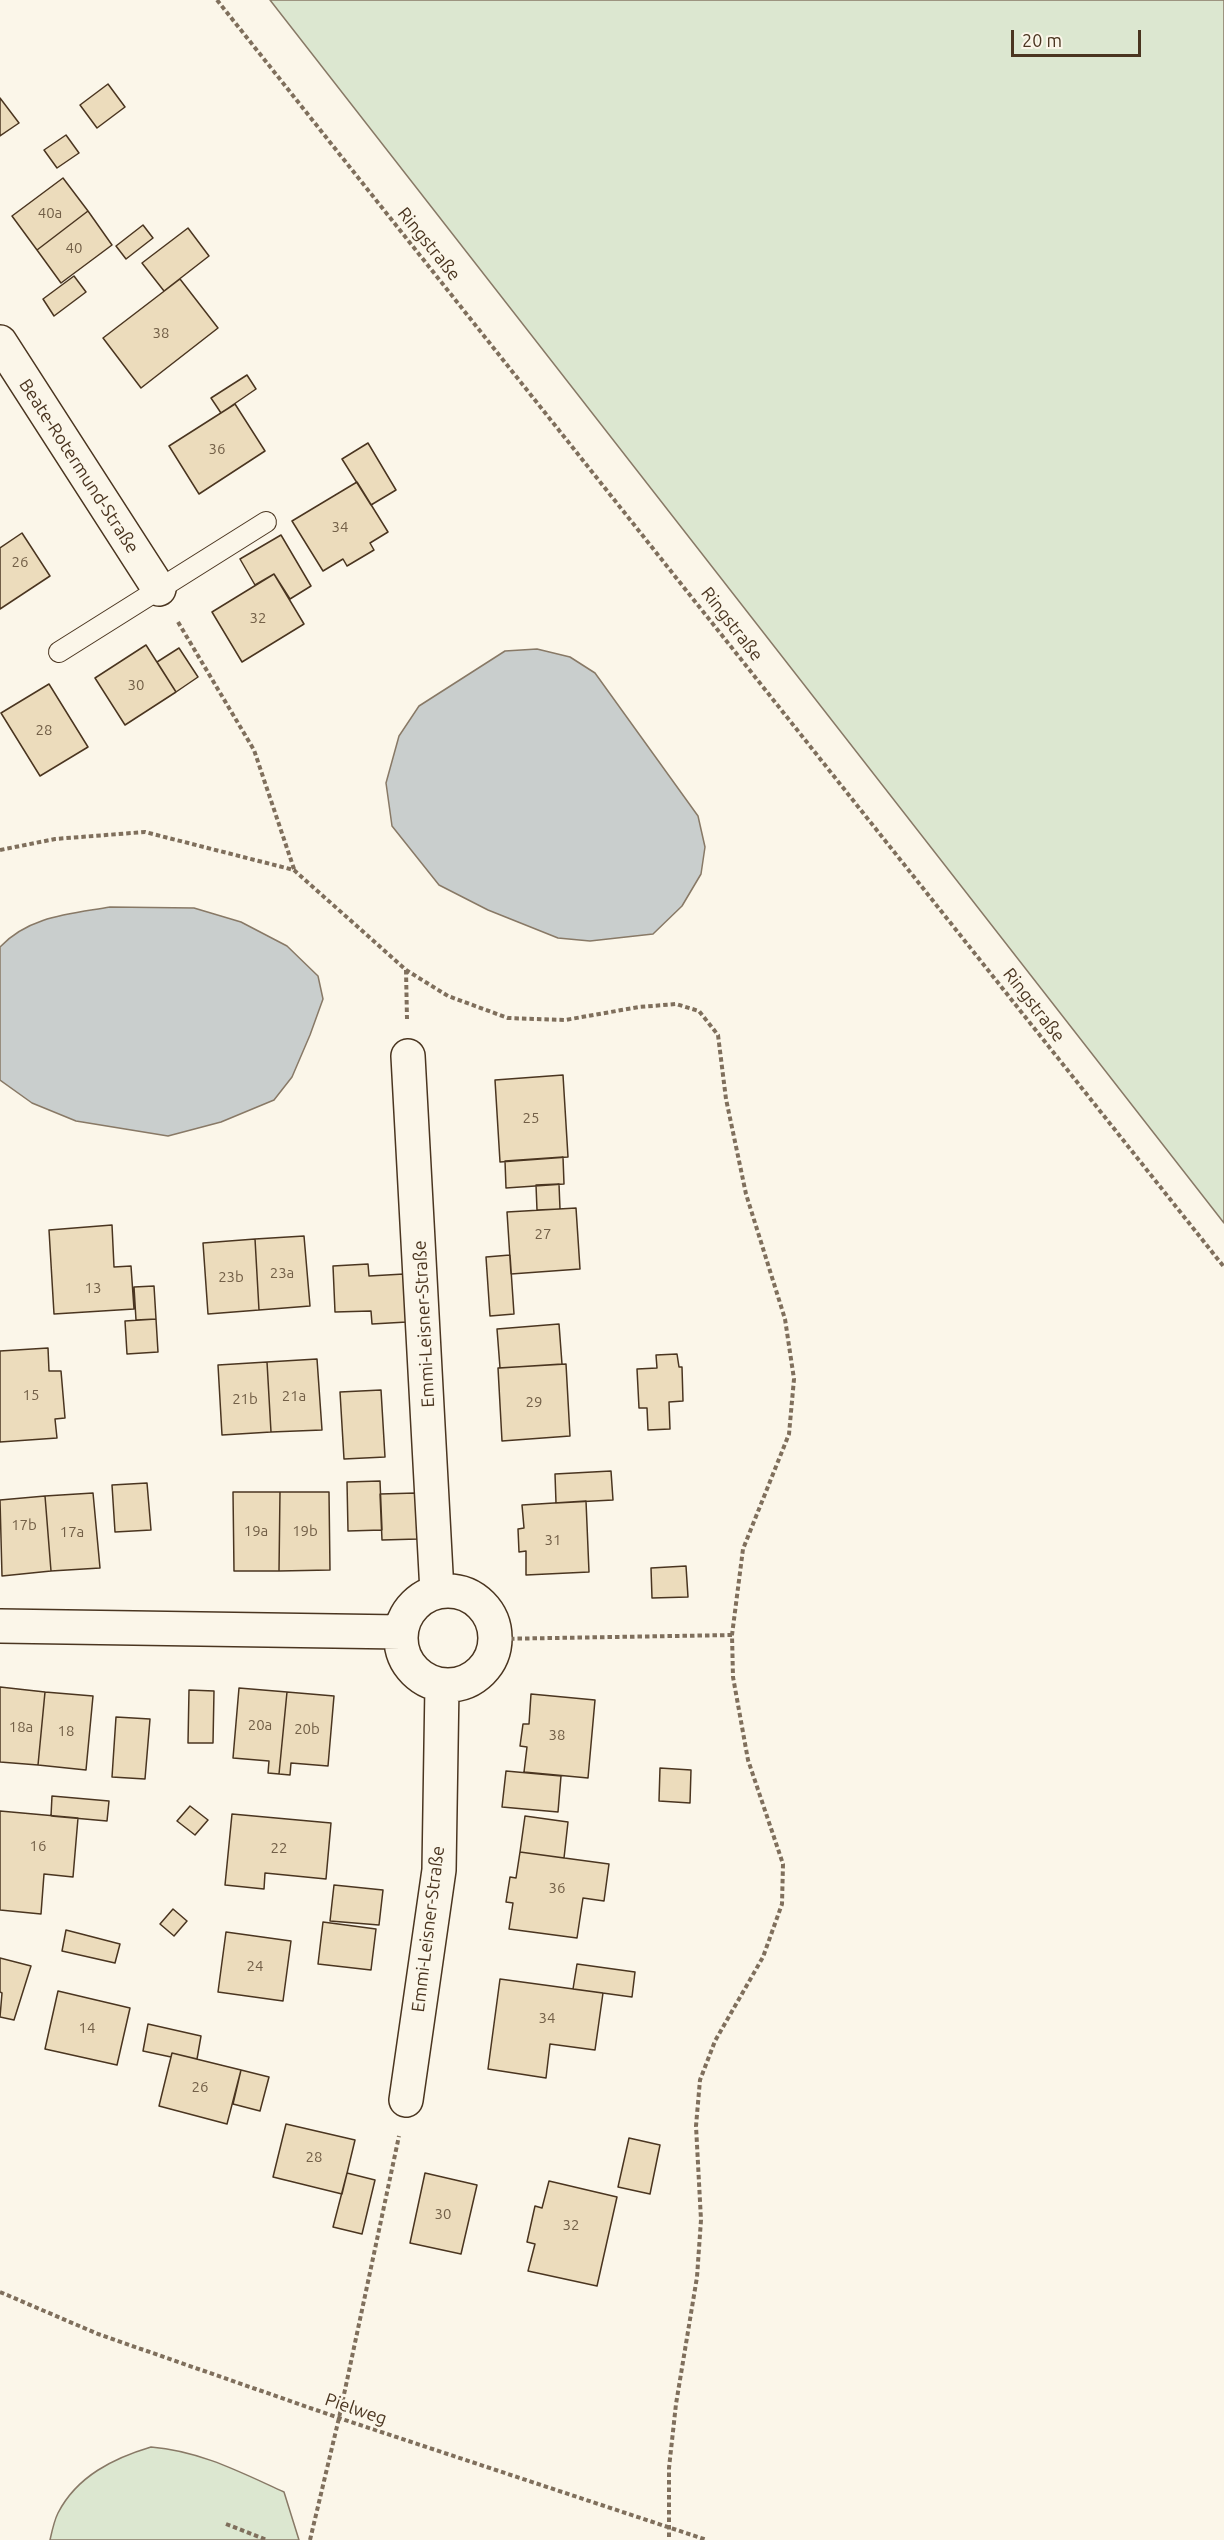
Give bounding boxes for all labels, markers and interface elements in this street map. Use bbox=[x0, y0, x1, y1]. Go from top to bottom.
scale bar bbox=[1014, 18, 1144, 56]
text: 20 m bbox=[1022, 30, 1062, 50]
street label: Ringstraße bbox=[393, 203, 465, 285]
house number: 40a bbox=[38, 204, 62, 222]
house number: 40 bbox=[66, 239, 82, 257]
house number: 38 bbox=[153, 324, 169, 342]
street label: Beate-Rotermund-Straße bbox=[15, 375, 143, 557]
house number: 36 bbox=[209, 440, 225, 458]
house number: 34 bbox=[332, 518, 348, 536]
house number: 26 bbox=[12, 553, 28, 571]
street label: Ringstraße bbox=[696, 583, 768, 665]
house number: 32 bbox=[250, 609, 266, 627]
house number: 30 bbox=[128, 676, 144, 694]
house number: 28 bbox=[36, 721, 52, 739]
street label: Ringstraße bbox=[998, 964, 1070, 1046]
house number: 25 bbox=[523, 1109, 539, 1127]
house number: 27 bbox=[535, 1225, 551, 1243]
street label: Emmi-Leisner-Straße bbox=[409, 1240, 439, 1408]
house number: 23a bbox=[270, 1264, 294, 1282]
house number: 23b bbox=[218, 1268, 244, 1286]
house number: 13 bbox=[85, 1279, 101, 1297]
house number: 15 bbox=[23, 1386, 39, 1404]
house number: 21a bbox=[282, 1387, 306, 1405]
house number: 21b bbox=[232, 1390, 258, 1408]
house number: 29 bbox=[526, 1393, 542, 1411]
house number: 17b bbox=[11, 1516, 37, 1534]
house number: 19a bbox=[244, 1522, 268, 1540]
house number: 19b bbox=[292, 1522, 318, 1540]
house number: 17a bbox=[60, 1523, 84, 1541]
house number: 31 bbox=[545, 1531, 561, 1549]
house number: 20a bbox=[248, 1716, 272, 1734]
house number: 18a bbox=[9, 1718, 33, 1736]
house number: 20b bbox=[294, 1720, 320, 1738]
house number: 18 bbox=[58, 1722, 74, 1740]
house number: 38 bbox=[549, 1726, 565, 1744]
house number: 16 bbox=[30, 1837, 46, 1855]
house number: 22 bbox=[271, 1839, 287, 1857]
street label: Emmi-Leisner-Straße bbox=[407, 1845, 449, 2013]
house number: 36 bbox=[549, 1879, 565, 1897]
house number: 24 bbox=[247, 1957, 263, 1975]
house number: 34 bbox=[539, 2009, 555, 2027]
house number: 14 bbox=[79, 2019, 95, 2037]
house number: 26 bbox=[192, 2078, 208, 2096]
house number: 28 bbox=[306, 2148, 322, 2166]
house number: 30 bbox=[435, 2205, 451, 2223]
house number: 32 bbox=[563, 2216, 579, 2234]
street label: Pielweg bbox=[322, 2388, 390, 2430]

